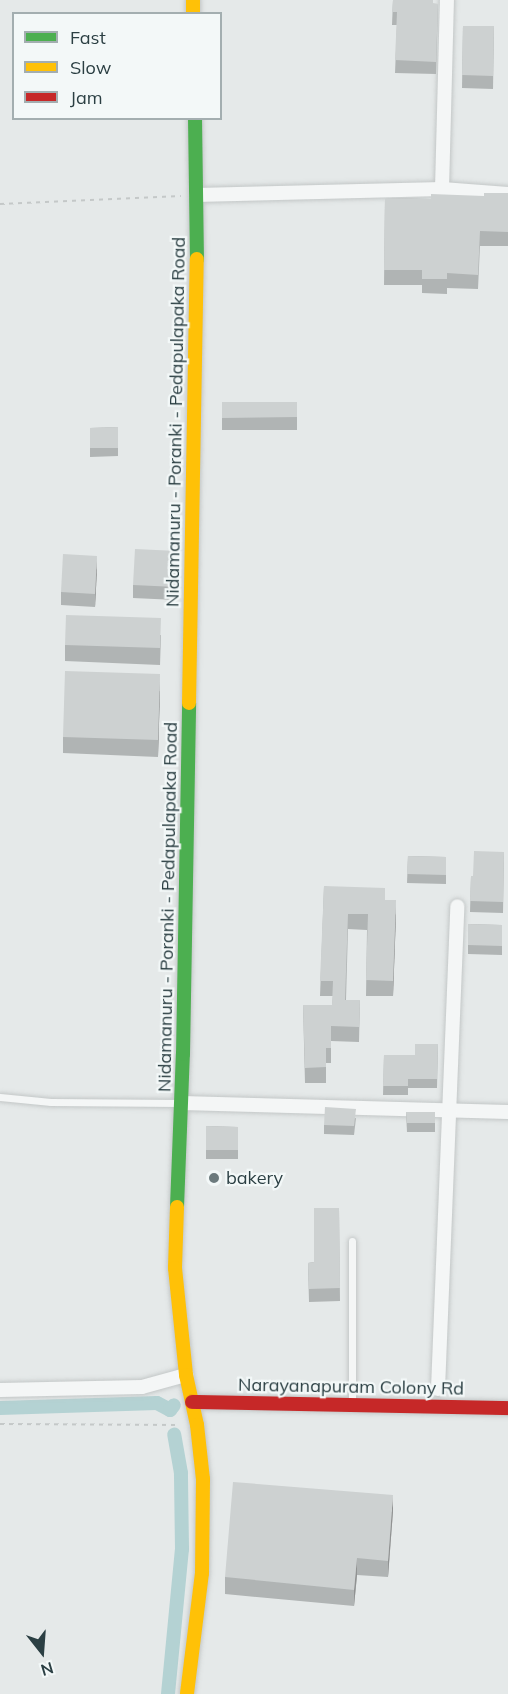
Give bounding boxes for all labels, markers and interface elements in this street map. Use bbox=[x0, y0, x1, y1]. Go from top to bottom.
legend bbox=[12, 12, 222, 120]
text: Fast bbox=[70, 26, 106, 49]
text: Slow bbox=[70, 56, 111, 79]
text: Jam bbox=[70, 86, 103, 109]
street label: Nidamanuru - Poranki - Pedapulapaka Road bbox=[162, 237, 190, 607]
street label: Nidamanuru - Poranki - Pedapulapaka Road bbox=[154, 722, 182, 1092]
place label: bakery bbox=[226, 1167, 283, 1189]
marker: bakery bbox=[207, 1171, 221, 1185]
street label: Narayanapuram Colony Rd bbox=[238, 1374, 464, 1400]
north arrow bbox=[12, 1622, 72, 1682]
text: N bbox=[39, 1658, 56, 1681]

